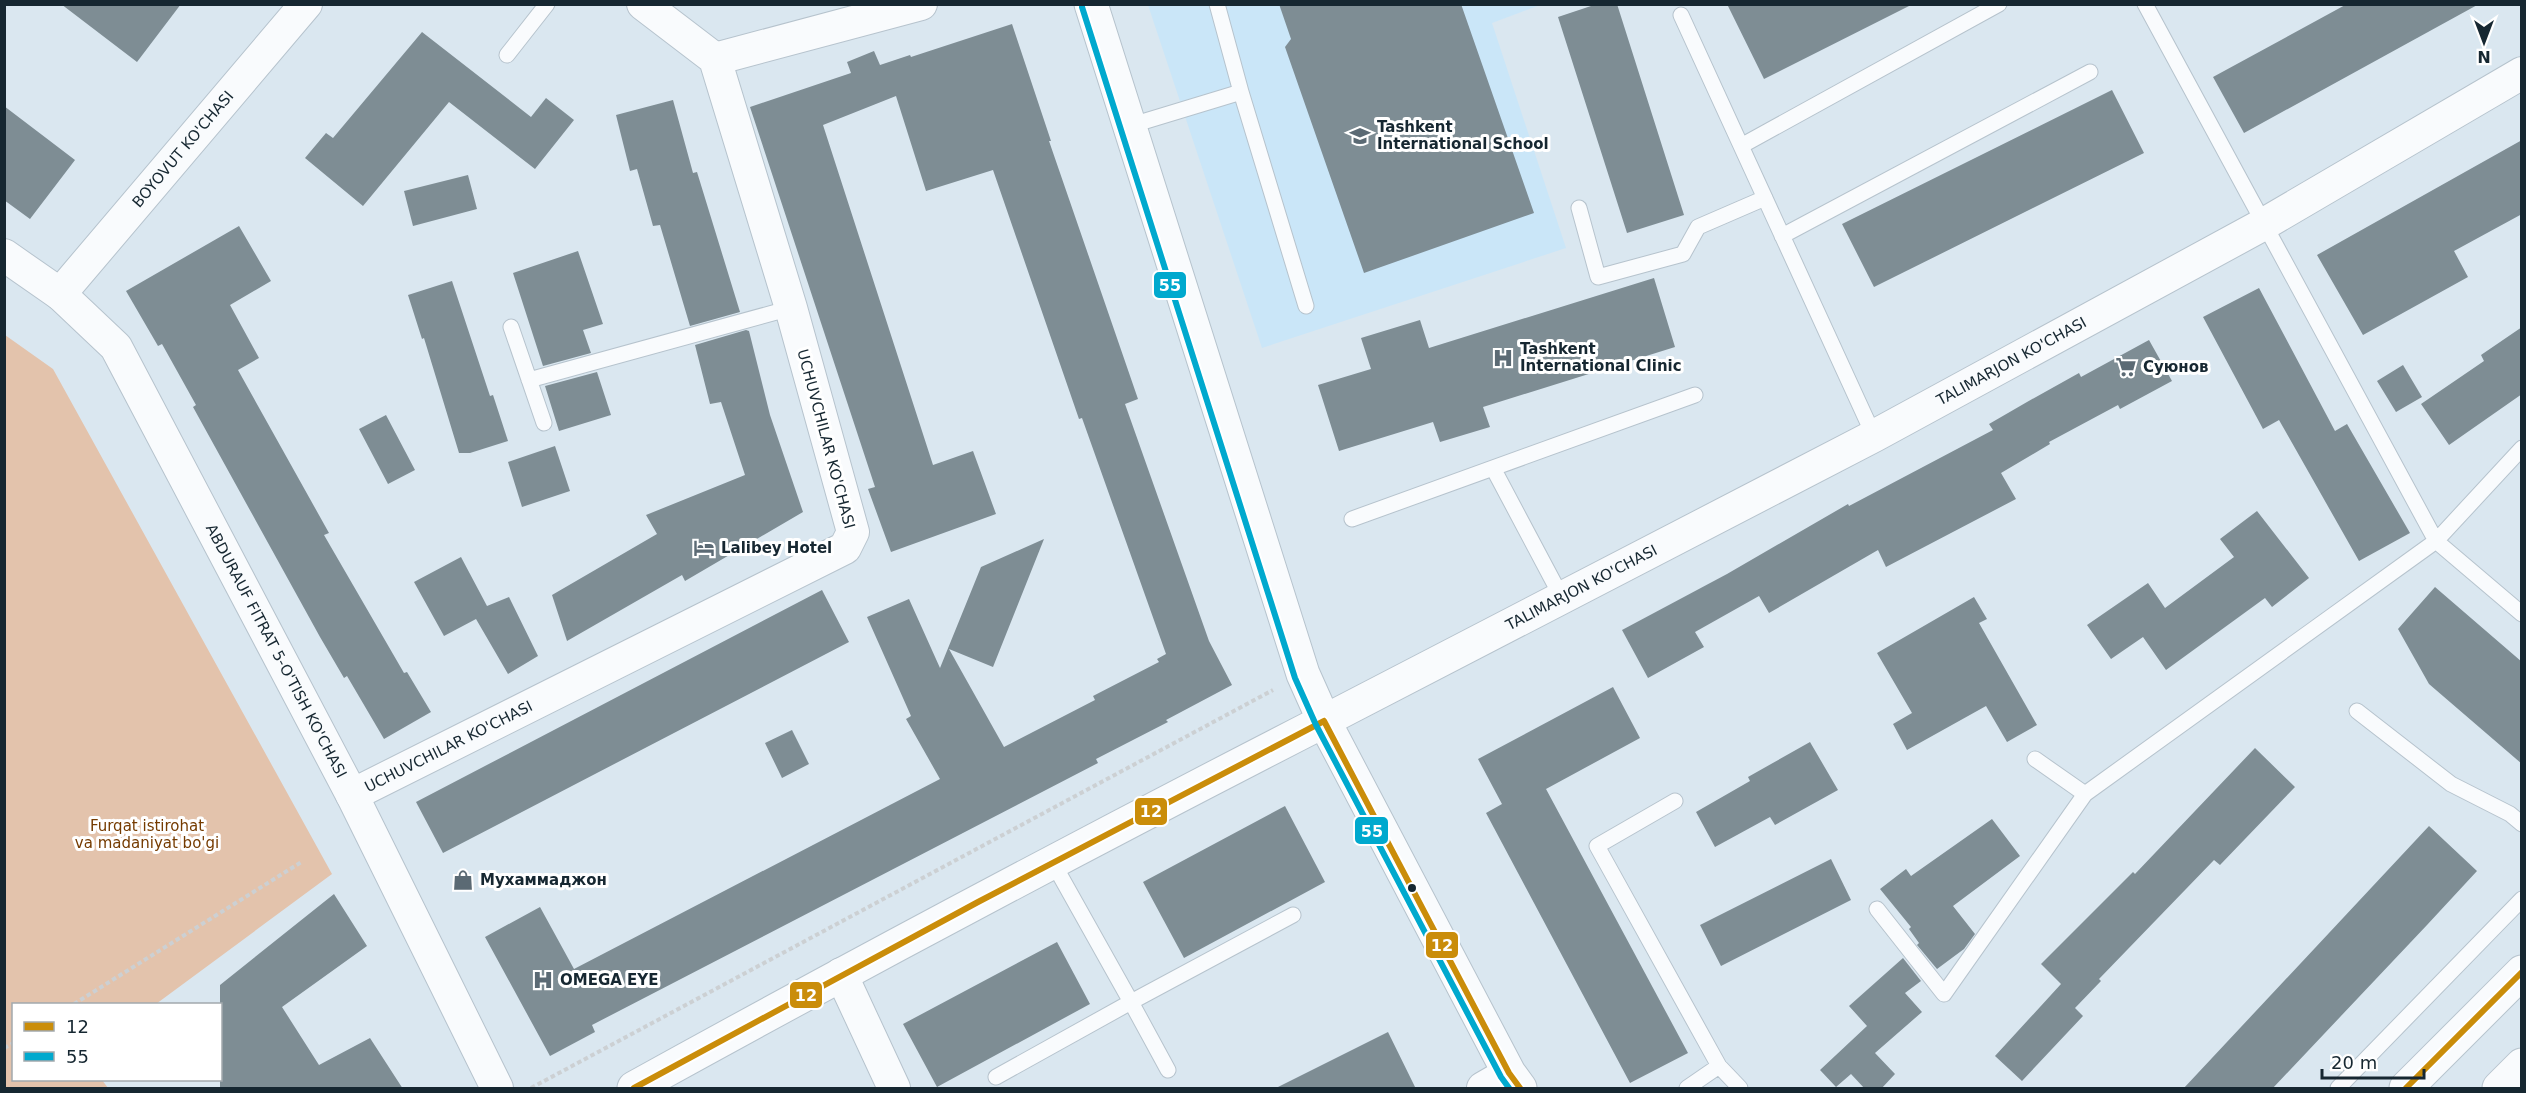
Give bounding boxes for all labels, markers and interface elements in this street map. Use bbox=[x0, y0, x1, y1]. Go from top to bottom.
north arrow bbox=[2454, 12, 2514, 72]
text: N bbox=[2477, 47, 2491, 66]
street label: BOYOVUT KO'CHASI bbox=[128, 87, 237, 211]
place label: Tashkent International School bbox=[1377, 118, 1549, 153]
school or university icon: Tashkent International School bbox=[1348, 124, 1372, 148]
line badge: 55 bbox=[1153, 271, 1187, 299]
text: 55 bbox=[1159, 276, 1181, 295]
street label: TALIMARJON KO'CHASI bbox=[1933, 313, 2090, 410]
place label: Tashkent International Clinic bbox=[1520, 340, 1682, 375]
hospital icon: Tashkent International Clinic bbox=[1491, 346, 1515, 370]
street label: UCHUVCHILAR KO'CHASI bbox=[793, 347, 859, 531]
supermarket icon: Суюнов bbox=[2114, 355, 2138, 379]
place label: Суюнов bbox=[2143, 358, 2209, 376]
street label: ABDURAUF FITRAT 5-O'TISH KO'CHASI bbox=[202, 521, 350, 781]
hotel icon: Lalibey Hotel bbox=[692, 536, 716, 560]
place label: Lalibey Hotel bbox=[721, 539, 832, 557]
street label: TALIMARJON KO'CHASI bbox=[1502, 541, 1660, 635]
street label: UCHUVCHILAR KO'CHASI bbox=[362, 697, 535, 796]
line badge: 12 bbox=[1134, 797, 1168, 826]
text: 12 bbox=[1140, 802, 1162, 821]
line badge: 55 bbox=[1354, 816, 1389, 845]
park label: Furqat istirohat va madaniyat bo'gi bbox=[75, 817, 219, 852]
text: 55 bbox=[1361, 822, 1383, 841]
shop icon: Мухаммаджон bbox=[451, 868, 475, 892]
place label: Мухаммаджон bbox=[480, 871, 607, 889]
unlabelled marker bbox=[1406, 882, 1418, 894]
line badge: 12 bbox=[1425, 931, 1459, 959]
text: 12 bbox=[1431, 936, 1453, 955]
hospital icon: OMEGA EYE bbox=[531, 968, 555, 992]
place label: OMEGA EYE bbox=[560, 971, 658, 989]
line badge: 12 bbox=[789, 981, 823, 1009]
text: 12 bbox=[795, 986, 817, 1005]
legend bbox=[12, 1003, 222, 1081]
text: 12 bbox=[66, 1016, 89, 1037]
scale bar bbox=[2322, 1042, 2424, 1080]
text: 55 bbox=[66, 1046, 89, 1067]
text: 20 m bbox=[2331, 1052, 2377, 1073]

